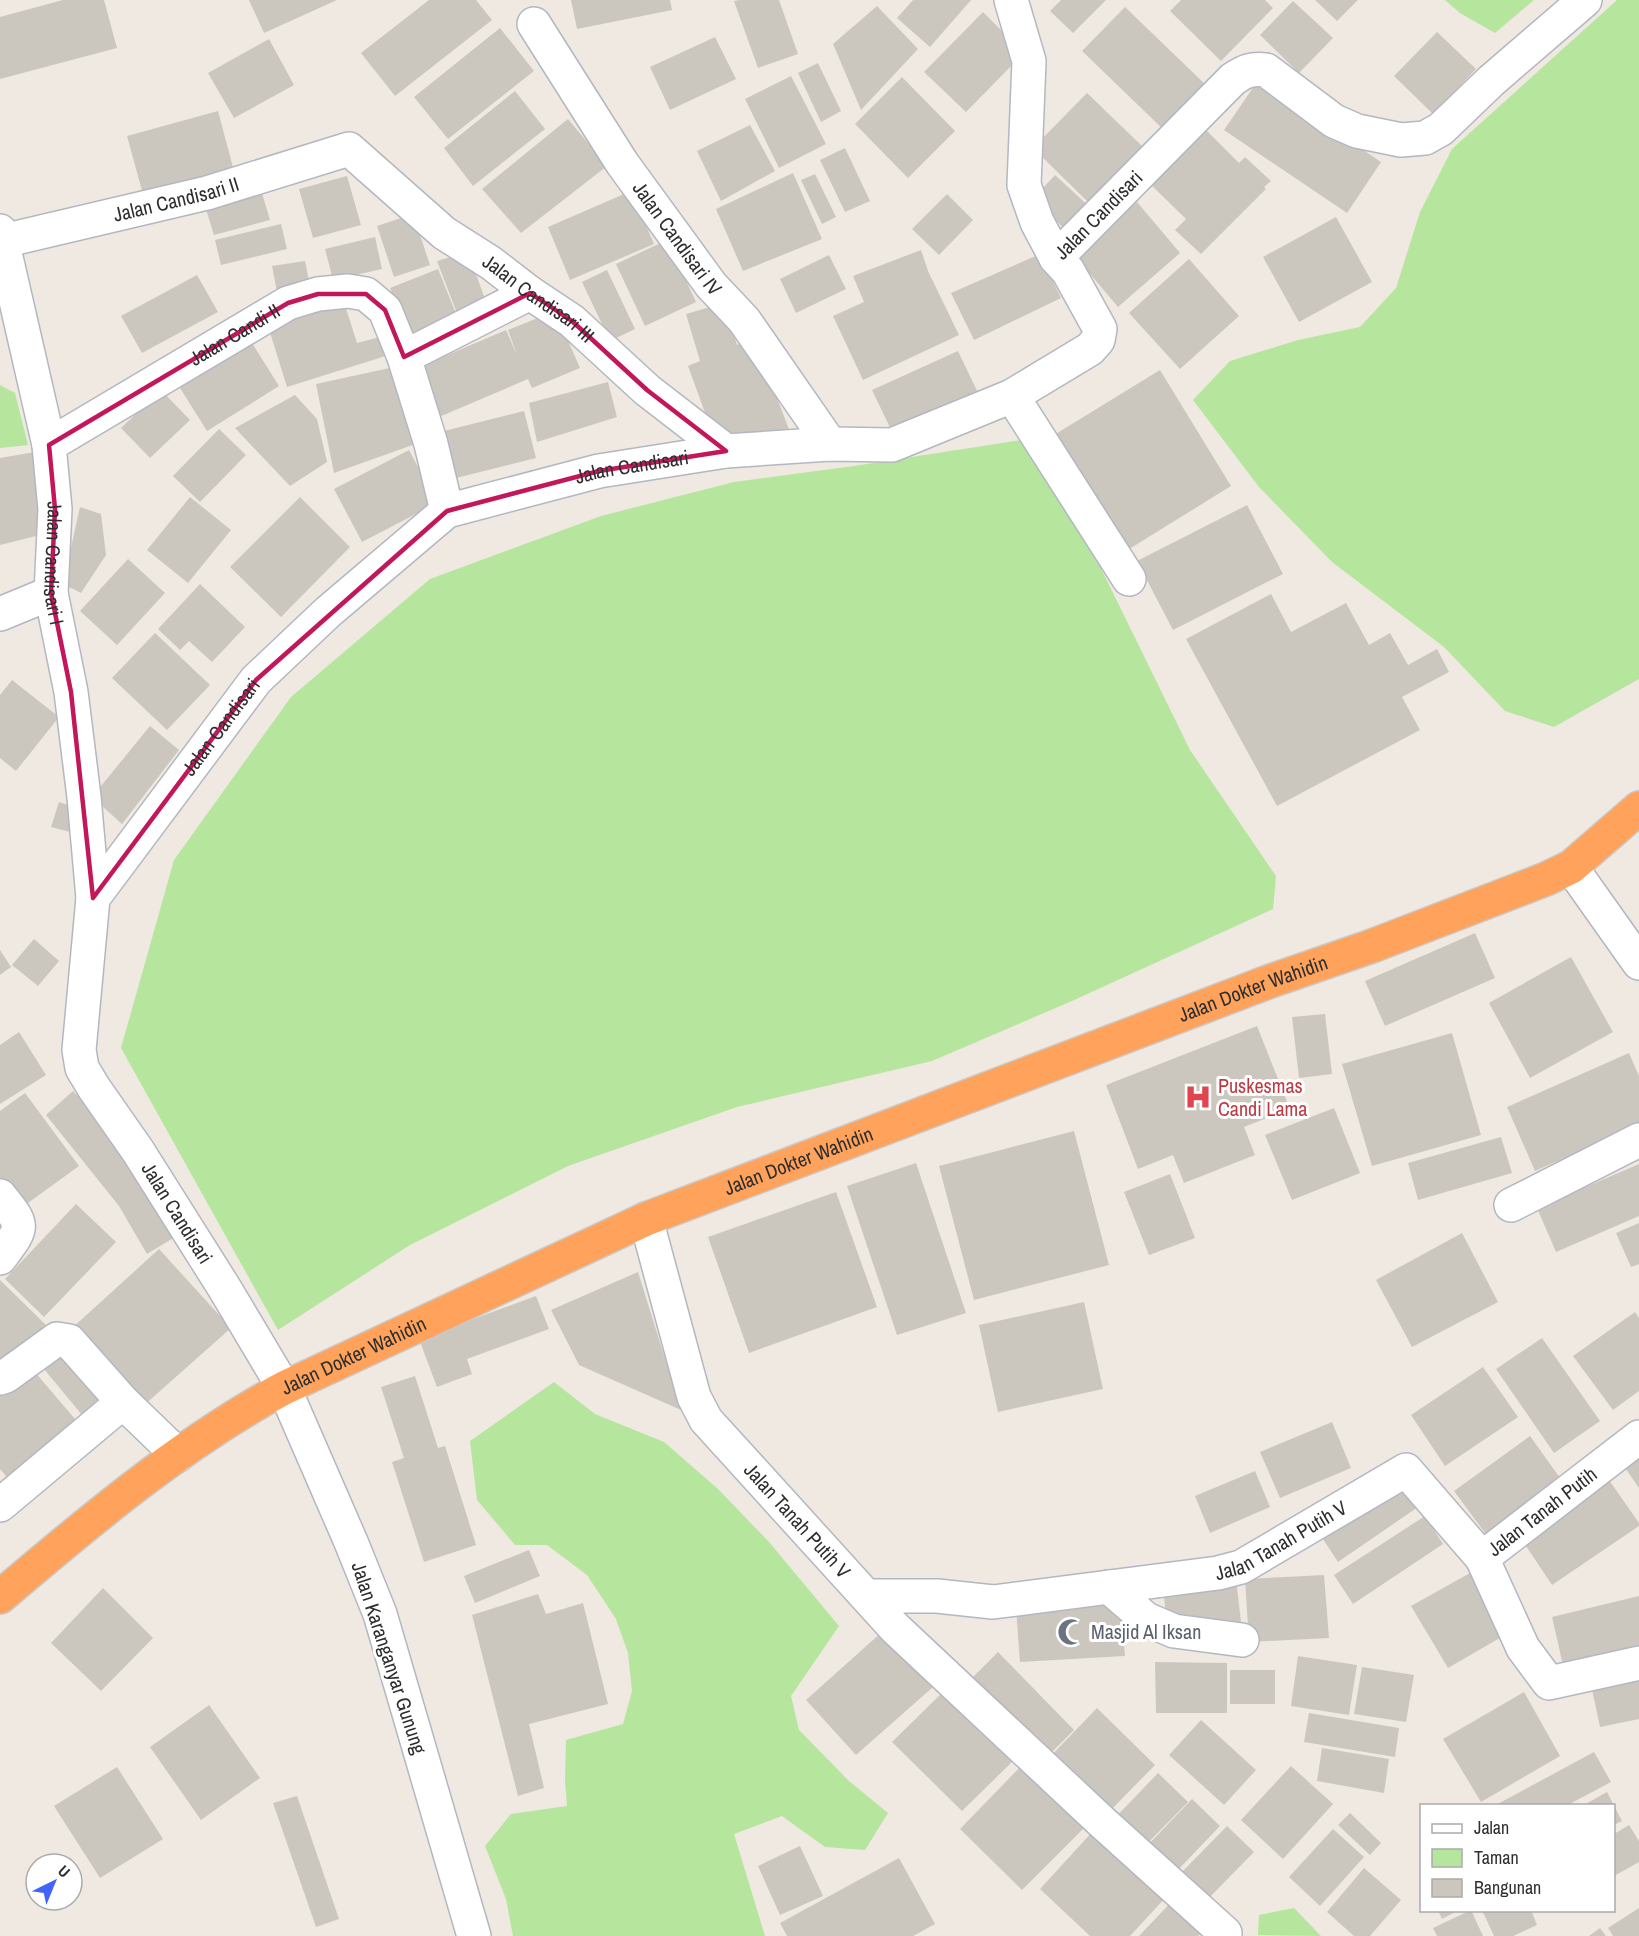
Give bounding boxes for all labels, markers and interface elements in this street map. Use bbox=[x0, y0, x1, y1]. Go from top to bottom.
street label: Jalan Candisari bbox=[1048, 164, 1148, 265]
street label: Jalan Candisari II bbox=[110, 170, 242, 228]
street label: Jalan Candisari IV bbox=[627, 176, 728, 301]
street label: Jalan Candisari III bbox=[478, 247, 601, 348]
street label: Jalan Candi II bbox=[184, 297, 285, 372]
street label: Jalan Candisari bbox=[572, 443, 690, 490]
street label: Jalan Candisari I bbox=[38, 500, 71, 627]
street label: Jalan Candisari bbox=[175, 673, 266, 781]
street label: Jalan Dokter Wahidin bbox=[1174, 948, 1331, 1028]
place label: Puskesmas Candi Lama bbox=[1218, 1072, 1307, 1122]
hospital icon: Puskesmas Candi Lama bbox=[1183, 1082, 1213, 1112]
street label: Jalan Dokter Wahidin bbox=[720, 1120, 877, 1201]
street label: Jalan Candisari bbox=[136, 1157, 219, 1269]
street label: Jalan Dokter Wahidin bbox=[276, 1310, 430, 1401]
street label: Jalan Tanah Putih V bbox=[738, 1457, 857, 1584]
street label: Jalan Tanah Putih bbox=[1482, 1460, 1602, 1562]
street label: Jalan Tanah Putih V bbox=[1212, 1494, 1352, 1586]
street label: Jalan Karanganyar Gunung bbox=[346, 1558, 433, 1757]
mosque icon: Masjid Al Iksan bbox=[1056, 1617, 1086, 1647]
place label: Masjid Al Iksan bbox=[1091, 1618, 1201, 1645]
legend bbox=[1420, 1804, 1615, 1912]
text: Jalan bbox=[1474, 1815, 1509, 1840]
text: Taman bbox=[1474, 1845, 1519, 1870]
north arrow bbox=[24, 1852, 84, 1912]
text: U bbox=[53, 1860, 75, 1882]
text: Bangunan bbox=[1474, 1875, 1541, 1900]

